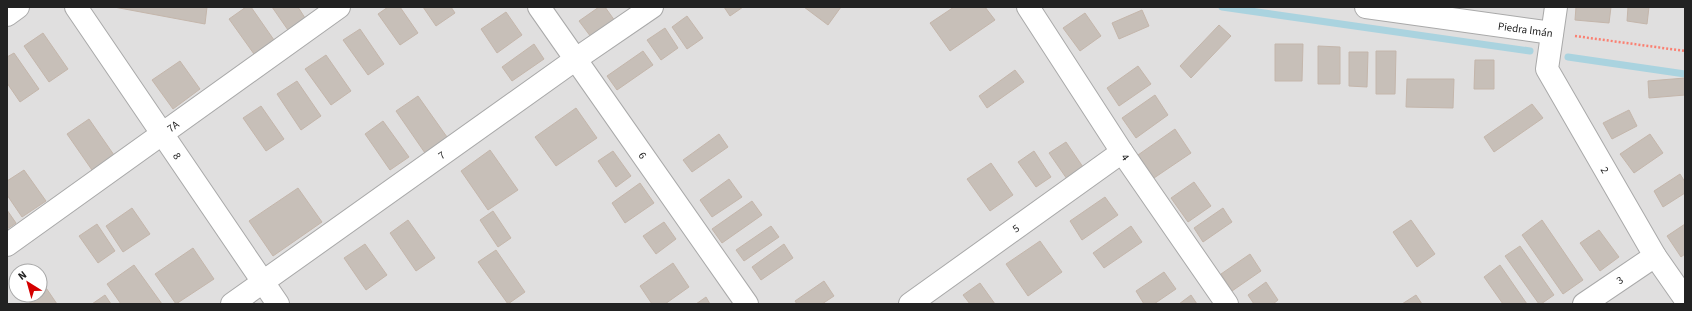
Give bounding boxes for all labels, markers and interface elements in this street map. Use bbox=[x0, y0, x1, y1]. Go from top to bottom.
street label: Piedra lmán bbox=[1497, 19, 1554, 41]
street label: 7A bbox=[164, 117, 182, 136]
street label: 7 bbox=[435, 148, 448, 163]
street label: 6 bbox=[635, 149, 650, 163]
street label: 8 bbox=[169, 150, 185, 163]
street label: 4 bbox=[1117, 151, 1133, 164]
street label: 2 bbox=[1597, 164, 1613, 176]
street label: 5 bbox=[1009, 221, 1023, 236]
north arrow bbox=[8, 263, 48, 303]
text: N bbox=[15, 267, 30, 284]
street label: 3 bbox=[1613, 273, 1626, 288]

